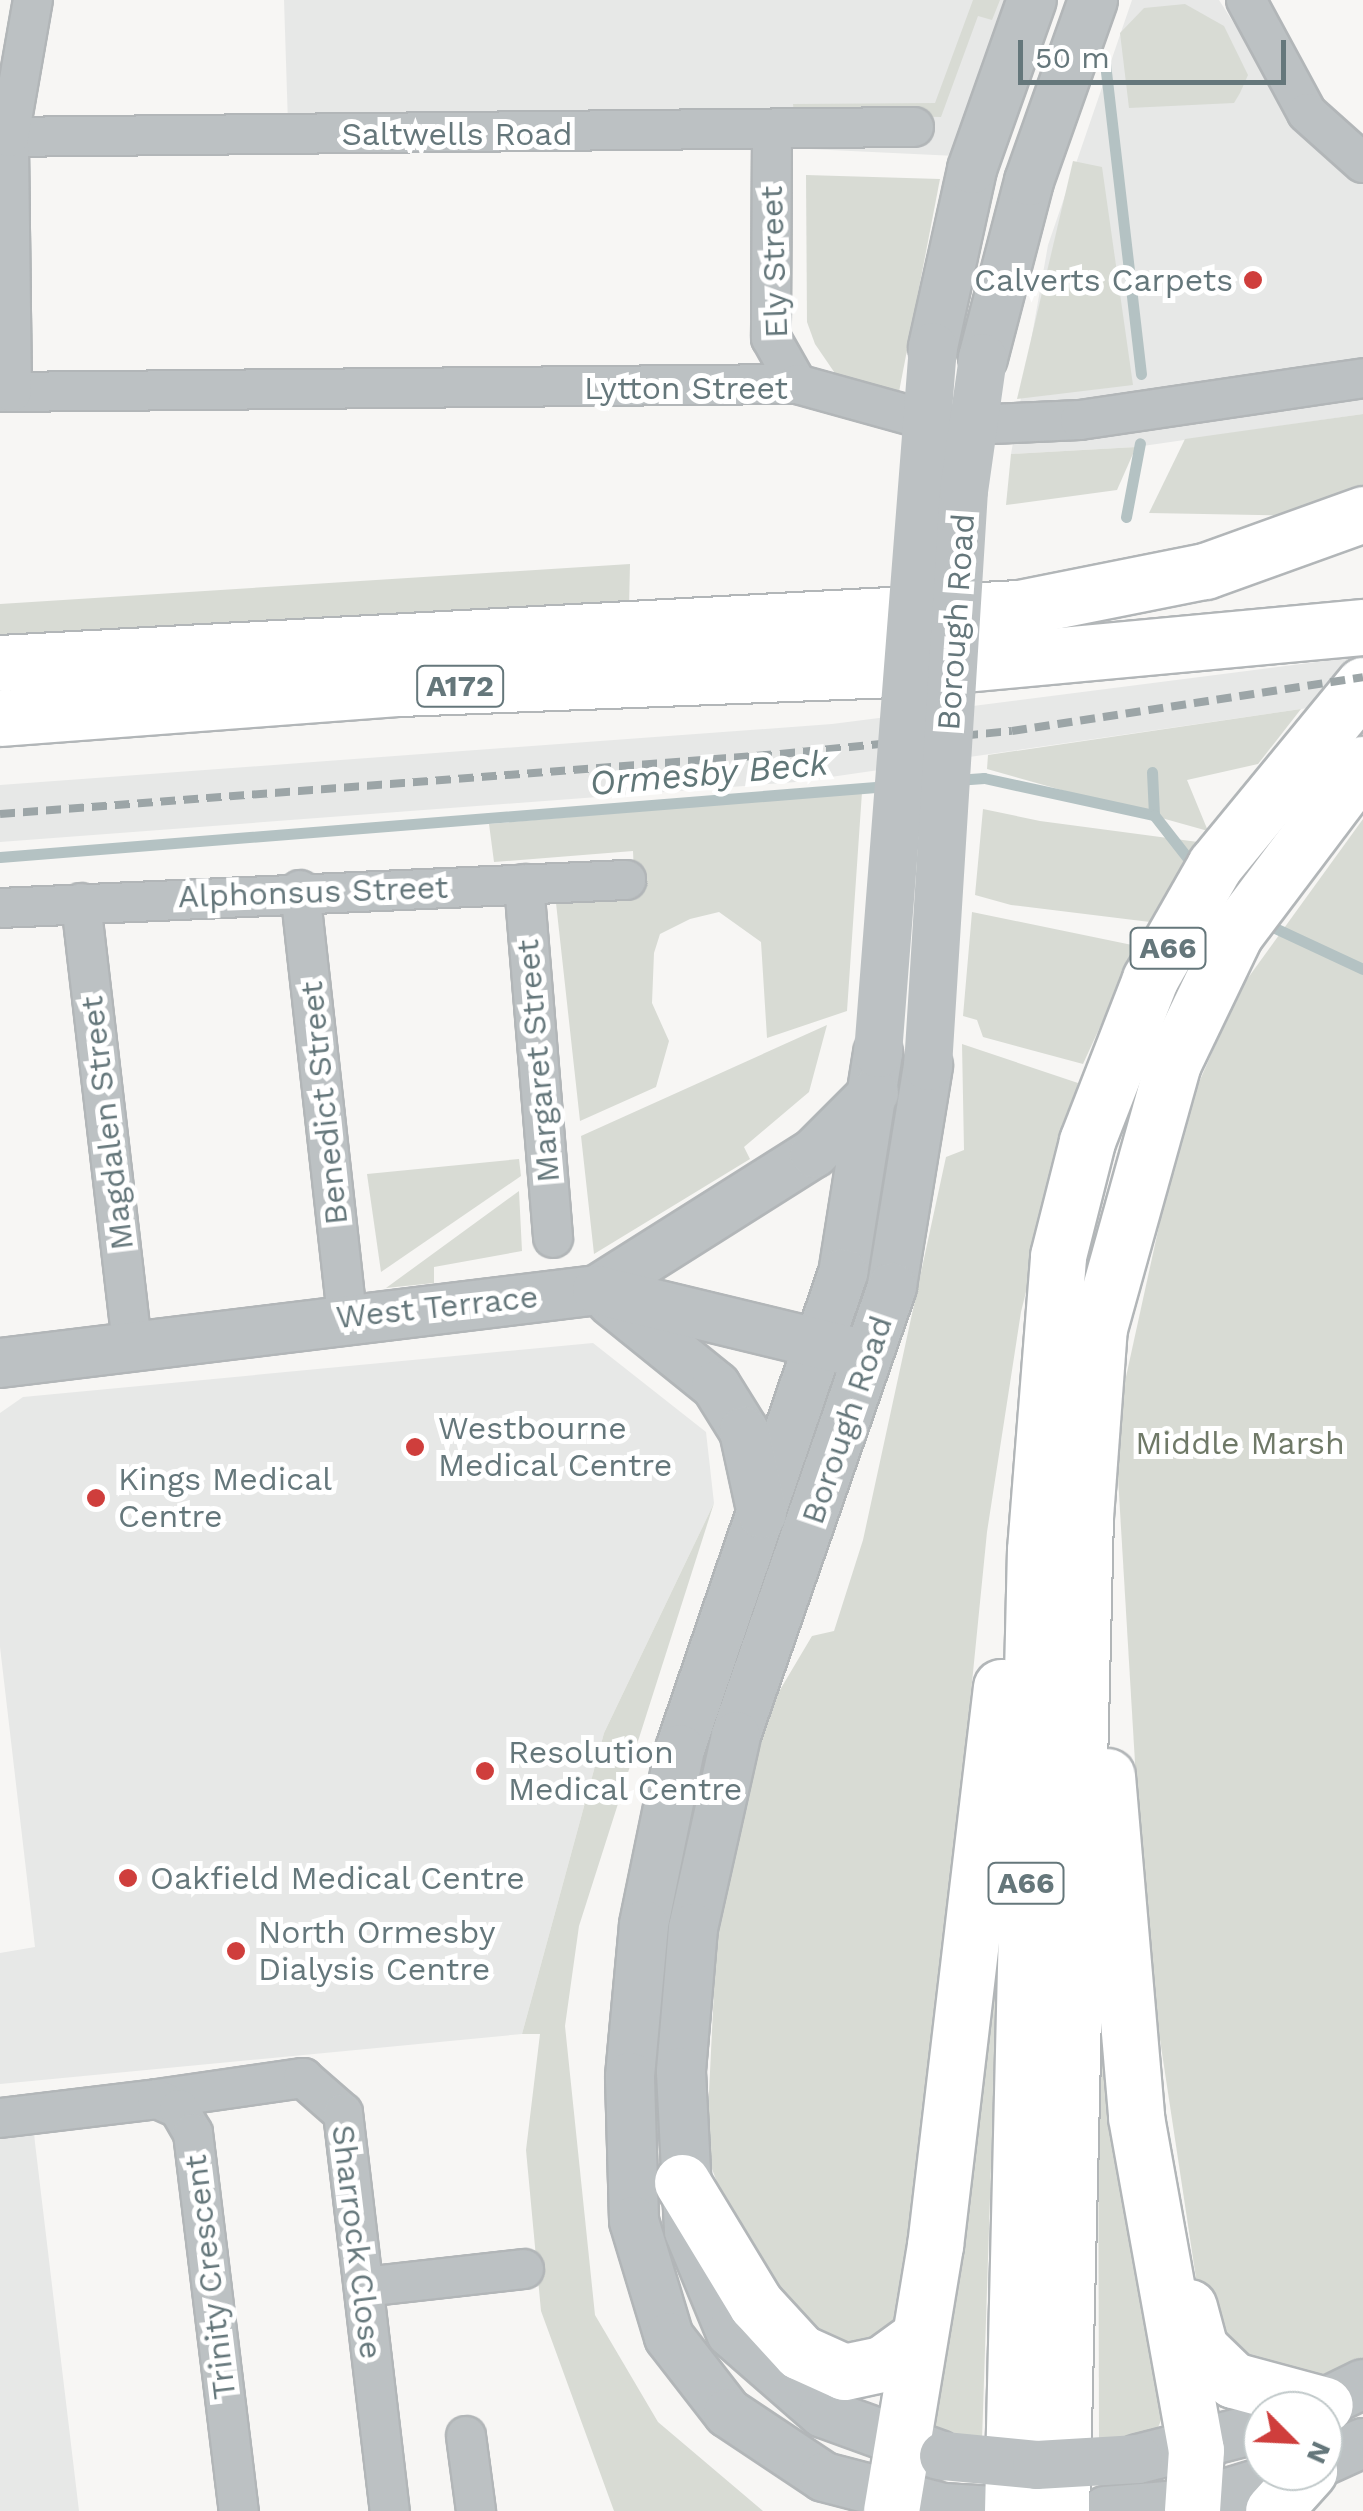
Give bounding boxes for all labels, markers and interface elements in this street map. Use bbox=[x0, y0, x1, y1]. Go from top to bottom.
scale bar bbox=[1023, 20, 1290, 82]
text: 50 m bbox=[1035, 40, 1110, 75]
street label: Saltwells Road bbox=[341, 115, 573, 153]
street label: Ely Street bbox=[752, 185, 796, 339]
place label: Calverts Carpets bbox=[974, 261, 1233, 299]
marker: Calverts Carpets bbox=[1242, 269, 1264, 291]
street label: Lytton Street bbox=[584, 369, 788, 407]
street label: Borough Road bbox=[929, 512, 983, 732]
road number: A172 bbox=[415, 661, 505, 711]
water label: Ormesby Beck bbox=[588, 742, 830, 804]
street label: Alphonsus Street bbox=[177, 868, 449, 916]
road number: A66 bbox=[1128, 923, 1208, 973]
street label: Margaret Street bbox=[508, 938, 568, 1184]
street label: Benedict Street bbox=[292, 979, 356, 1227]
street label: Magdalen Street bbox=[72, 994, 142, 1252]
street label: West Terrace bbox=[334, 1277, 540, 1337]
street label: Borough Road bbox=[793, 1311, 901, 1529]
place label: Westbourne Medical Centre bbox=[438, 1410, 673, 1485]
park label: Middle Marsh bbox=[1135, 1424, 1345, 1462]
marker: Westbourne Medical Centre bbox=[402, 1434, 428, 1460]
place label: Kings Medical Centre bbox=[118, 1461, 332, 1536]
marker: Kings Medical Centre bbox=[83, 1485, 109, 1511]
place label: Resolution Medical Centre bbox=[508, 1734, 743, 1809]
marker: Resolution Medical Centre bbox=[472, 1758, 498, 1784]
road number: A66 bbox=[986, 1858, 1066, 1908]
place label: Oakfield Medical Centre bbox=[150, 1859, 526, 1897]
marker: Oakfield Medical Centre bbox=[115, 1865, 141, 1891]
place label: North Ormesby Dialysis Centre bbox=[258, 1914, 495, 1989]
marker: North Ormesby Dialysis Centre bbox=[223, 1938, 249, 1964]
street label: Sharrock Close bbox=[324, 2122, 390, 2362]
street label: Trinity Crescent bbox=[176, 2152, 244, 2402]
north arrow bbox=[1243, 2391, 1343, 2491]
text: N bbox=[1300, 2436, 1338, 2469]

